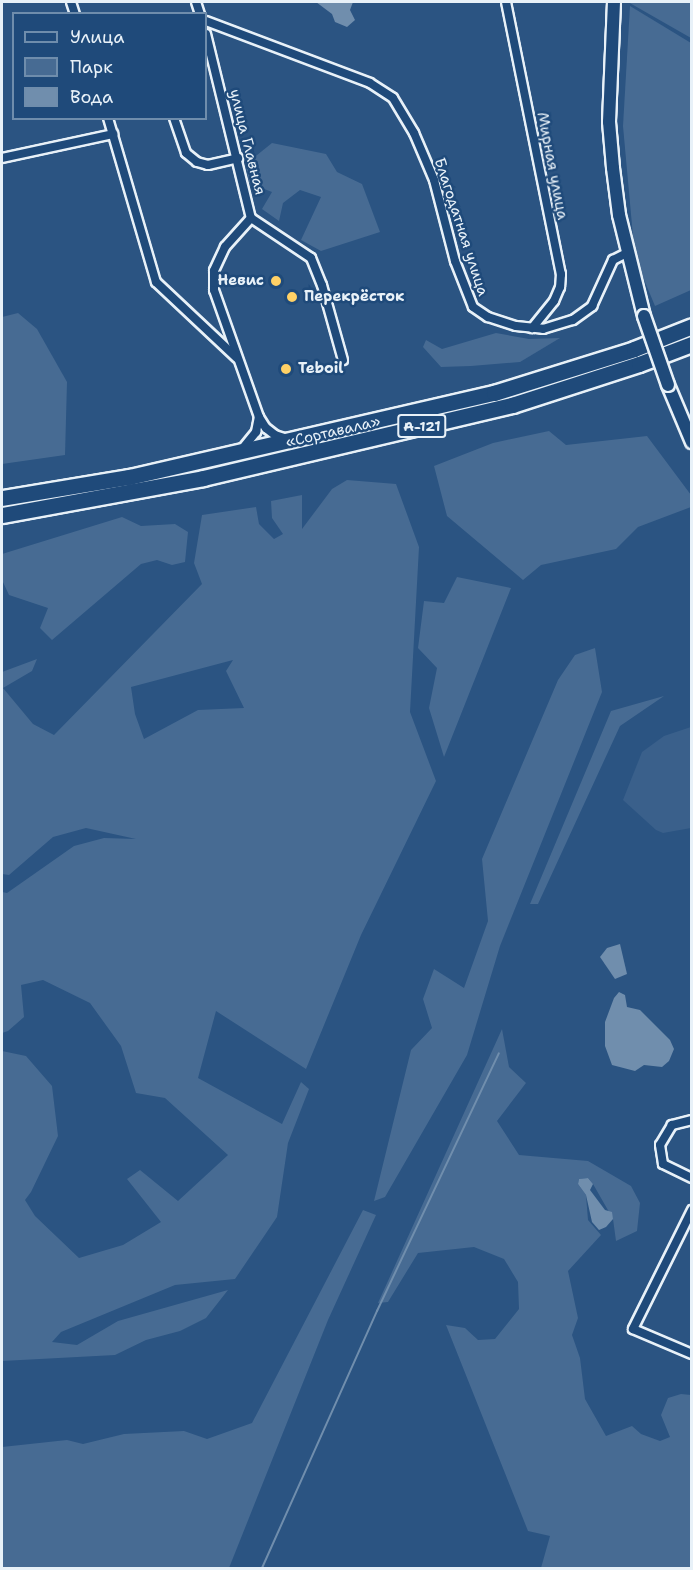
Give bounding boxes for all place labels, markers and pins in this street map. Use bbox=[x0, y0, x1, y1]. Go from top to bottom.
place label: Невис bbox=[217, 272, 264, 290]
marker: Невис bbox=[269, 274, 283, 288]
place label: Перекрёсток bbox=[304, 288, 404, 306]
marker: Перекрёсток bbox=[285, 290, 299, 304]
place label: Teboil bbox=[298, 360, 344, 378]
marker: Teboil bbox=[279, 362, 293, 376]

